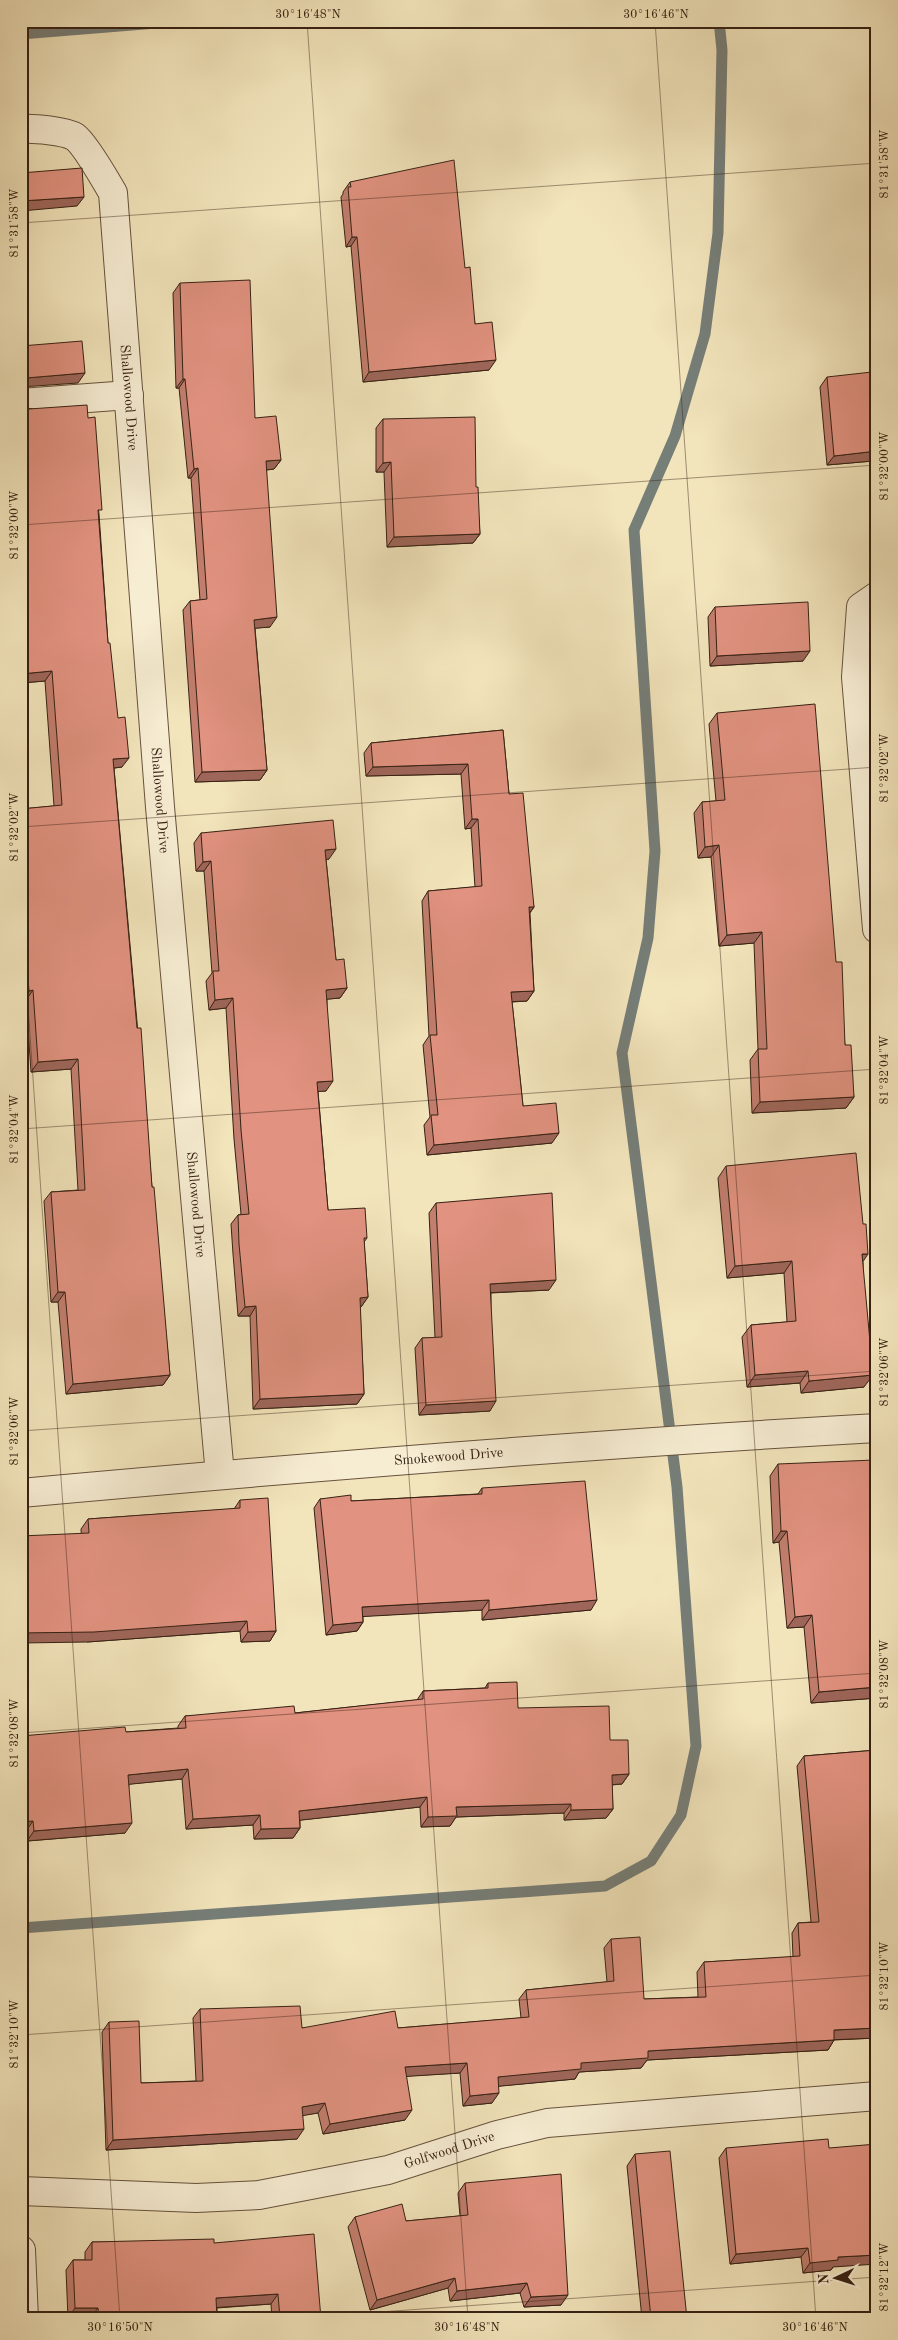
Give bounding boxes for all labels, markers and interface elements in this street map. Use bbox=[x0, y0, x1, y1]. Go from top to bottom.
text: 30°16'48"N bbox=[275, 9, 341, 21]
text: 30°16'46"N bbox=[623, 9, 689, 21]
text: 81°31'58"W bbox=[878, 129, 891, 199]
text: 81°31'58"W bbox=[8, 188, 21, 258]
street label: Shallowood Drive bbox=[118, 344, 140, 451]
text: 81°32'00"W bbox=[879, 431, 891, 501]
text: 81°32'00"W bbox=[9, 490, 21, 560]
text: 81°32'02"W bbox=[879, 733, 891, 803]
street label: Shallowood Drive bbox=[148, 747, 171, 854]
text: 81°32'02"W bbox=[9, 792, 21, 862]
text: 81°32'04"W bbox=[879, 1035, 891, 1105]
text: 81°32'04"W bbox=[9, 1094, 21, 1164]
street label: Shallowood Drive bbox=[184, 1151, 207, 1258]
text: 81°32'06"W bbox=[879, 1337, 891, 1407]
text: 81°32'06"W bbox=[9, 1396, 21, 1466]
street label: Smokewood Drive bbox=[393, 1446, 504, 1468]
text: 81°32'08"W bbox=[879, 1639, 891, 1709]
text: 81°32'08"W bbox=[9, 1698, 21, 1768]
text: 81°32'10"W bbox=[879, 1941, 891, 2011]
text: 81°32'10"W bbox=[9, 1999, 21, 2069]
street label: Golfwood Drive bbox=[402, 2129, 496, 2171]
text: 81°32'12"W bbox=[879, 2242, 891, 2312]
north arrow bbox=[810, 2252, 860, 2302]
text: N bbox=[817, 2273, 831, 2285]
text: 30°16'50"N bbox=[87, 2321, 153, 2334]
text: 30°16'48"N bbox=[434, 2322, 500, 2334]
text: 30°16'46"N bbox=[782, 2322, 848, 2334]

